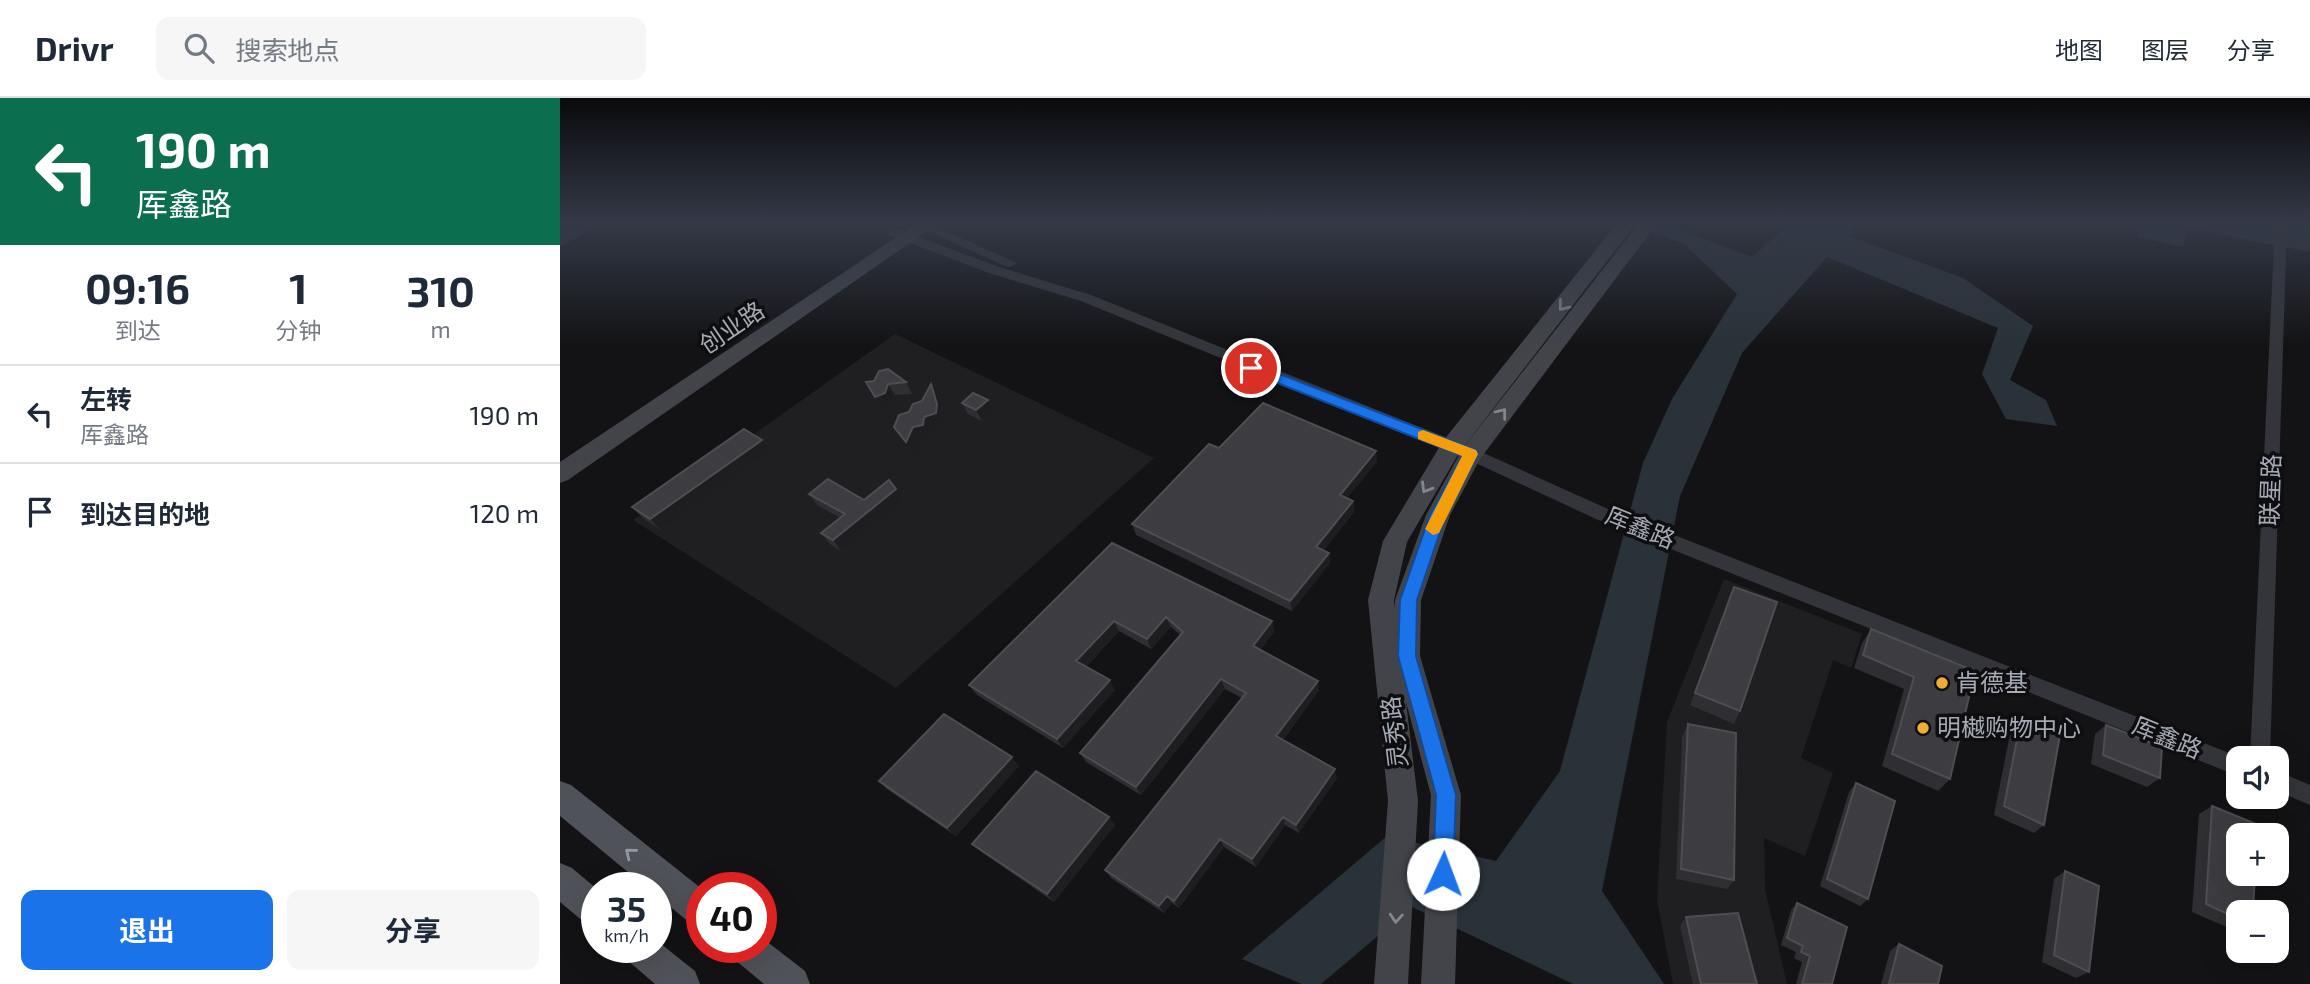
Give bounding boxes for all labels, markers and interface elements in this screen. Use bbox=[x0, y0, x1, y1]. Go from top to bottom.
search box bbox=[156, 17, 646, 80]
text: Drivr bbox=[35, 28, 114, 68]
icon: search bbox=[180, 29, 218, 67]
text: 搜索地点 bbox=[236, 34, 340, 65]
text: 地图 bbox=[2055, 35, 2103, 64]
text: 图层 bbox=[2141, 35, 2189, 64]
text: 分享 bbox=[2227, 35, 2275, 64]
text: 190 m bbox=[136, 119, 271, 178]
icon: left bbox=[21, 126, 112, 217]
text: 厍鑫路 bbox=[136, 184, 232, 222]
text: 09:16 bbox=[85, 262, 190, 312]
text: 1 bbox=[289, 262, 307, 312]
text: 310 bbox=[406, 265, 475, 315]
street label: 创业路 bbox=[693, 295, 769, 359]
one-way arrow bbox=[1558, 299, 1571, 311]
text: m bbox=[431, 315, 451, 343]
text: 到达 bbox=[115, 316, 161, 344]
text: 分钟 bbox=[275, 316, 321, 344]
pin bbox=[1221, 338, 1281, 398]
icon: arrive bbox=[1232, 349, 1270, 387]
text: 左转 bbox=[80, 383, 132, 414]
icon: left bbox=[21, 395, 59, 433]
text: 190 m bbox=[470, 399, 539, 430]
one-way arrow bbox=[1494, 408, 1507, 420]
text: 厍鑫路 bbox=[80, 420, 149, 448]
street label: 联星路 bbox=[2254, 453, 2285, 526]
one-way arrow bbox=[1422, 480, 1435, 493]
icon: arrive bbox=[21, 493, 59, 531]
text: 120 m bbox=[470, 497, 539, 528]
text: 到达目的地 bbox=[80, 498, 210, 529]
street label: 厍鑫路 bbox=[1602, 500, 1679, 554]
place label: 肯德基 bbox=[1956, 667, 2028, 696]
marker: 肯德基 bbox=[1934, 675, 1950, 691]
street label: 灵秀路 bbox=[1375, 695, 1412, 770]
street label: 厍鑫路 bbox=[2129, 710, 2206, 764]
place label: 明樾购物中心 bbox=[1937, 712, 2081, 741]
marker: 明樾购物中心 bbox=[1915, 720, 1931, 736]
map controls bbox=[2226, 746, 2289, 963]
button: sound bbox=[2226, 746, 2289, 809]
button: + bbox=[2226, 823, 2289, 886]
position arrow bbox=[1406, 837, 1480, 911]
one-way arrow bbox=[625, 848, 637, 861]
speed limit sign: 40 bbox=[686, 872, 777, 963]
text: 35 bbox=[607, 887, 646, 929]
button: 退出 bbox=[21, 890, 273, 970]
button: 分享 bbox=[287, 890, 539, 970]
button: − bbox=[2226, 900, 2289, 963]
one-way arrow bbox=[1389, 913, 1404, 924]
text: km/h bbox=[604, 924, 649, 946]

